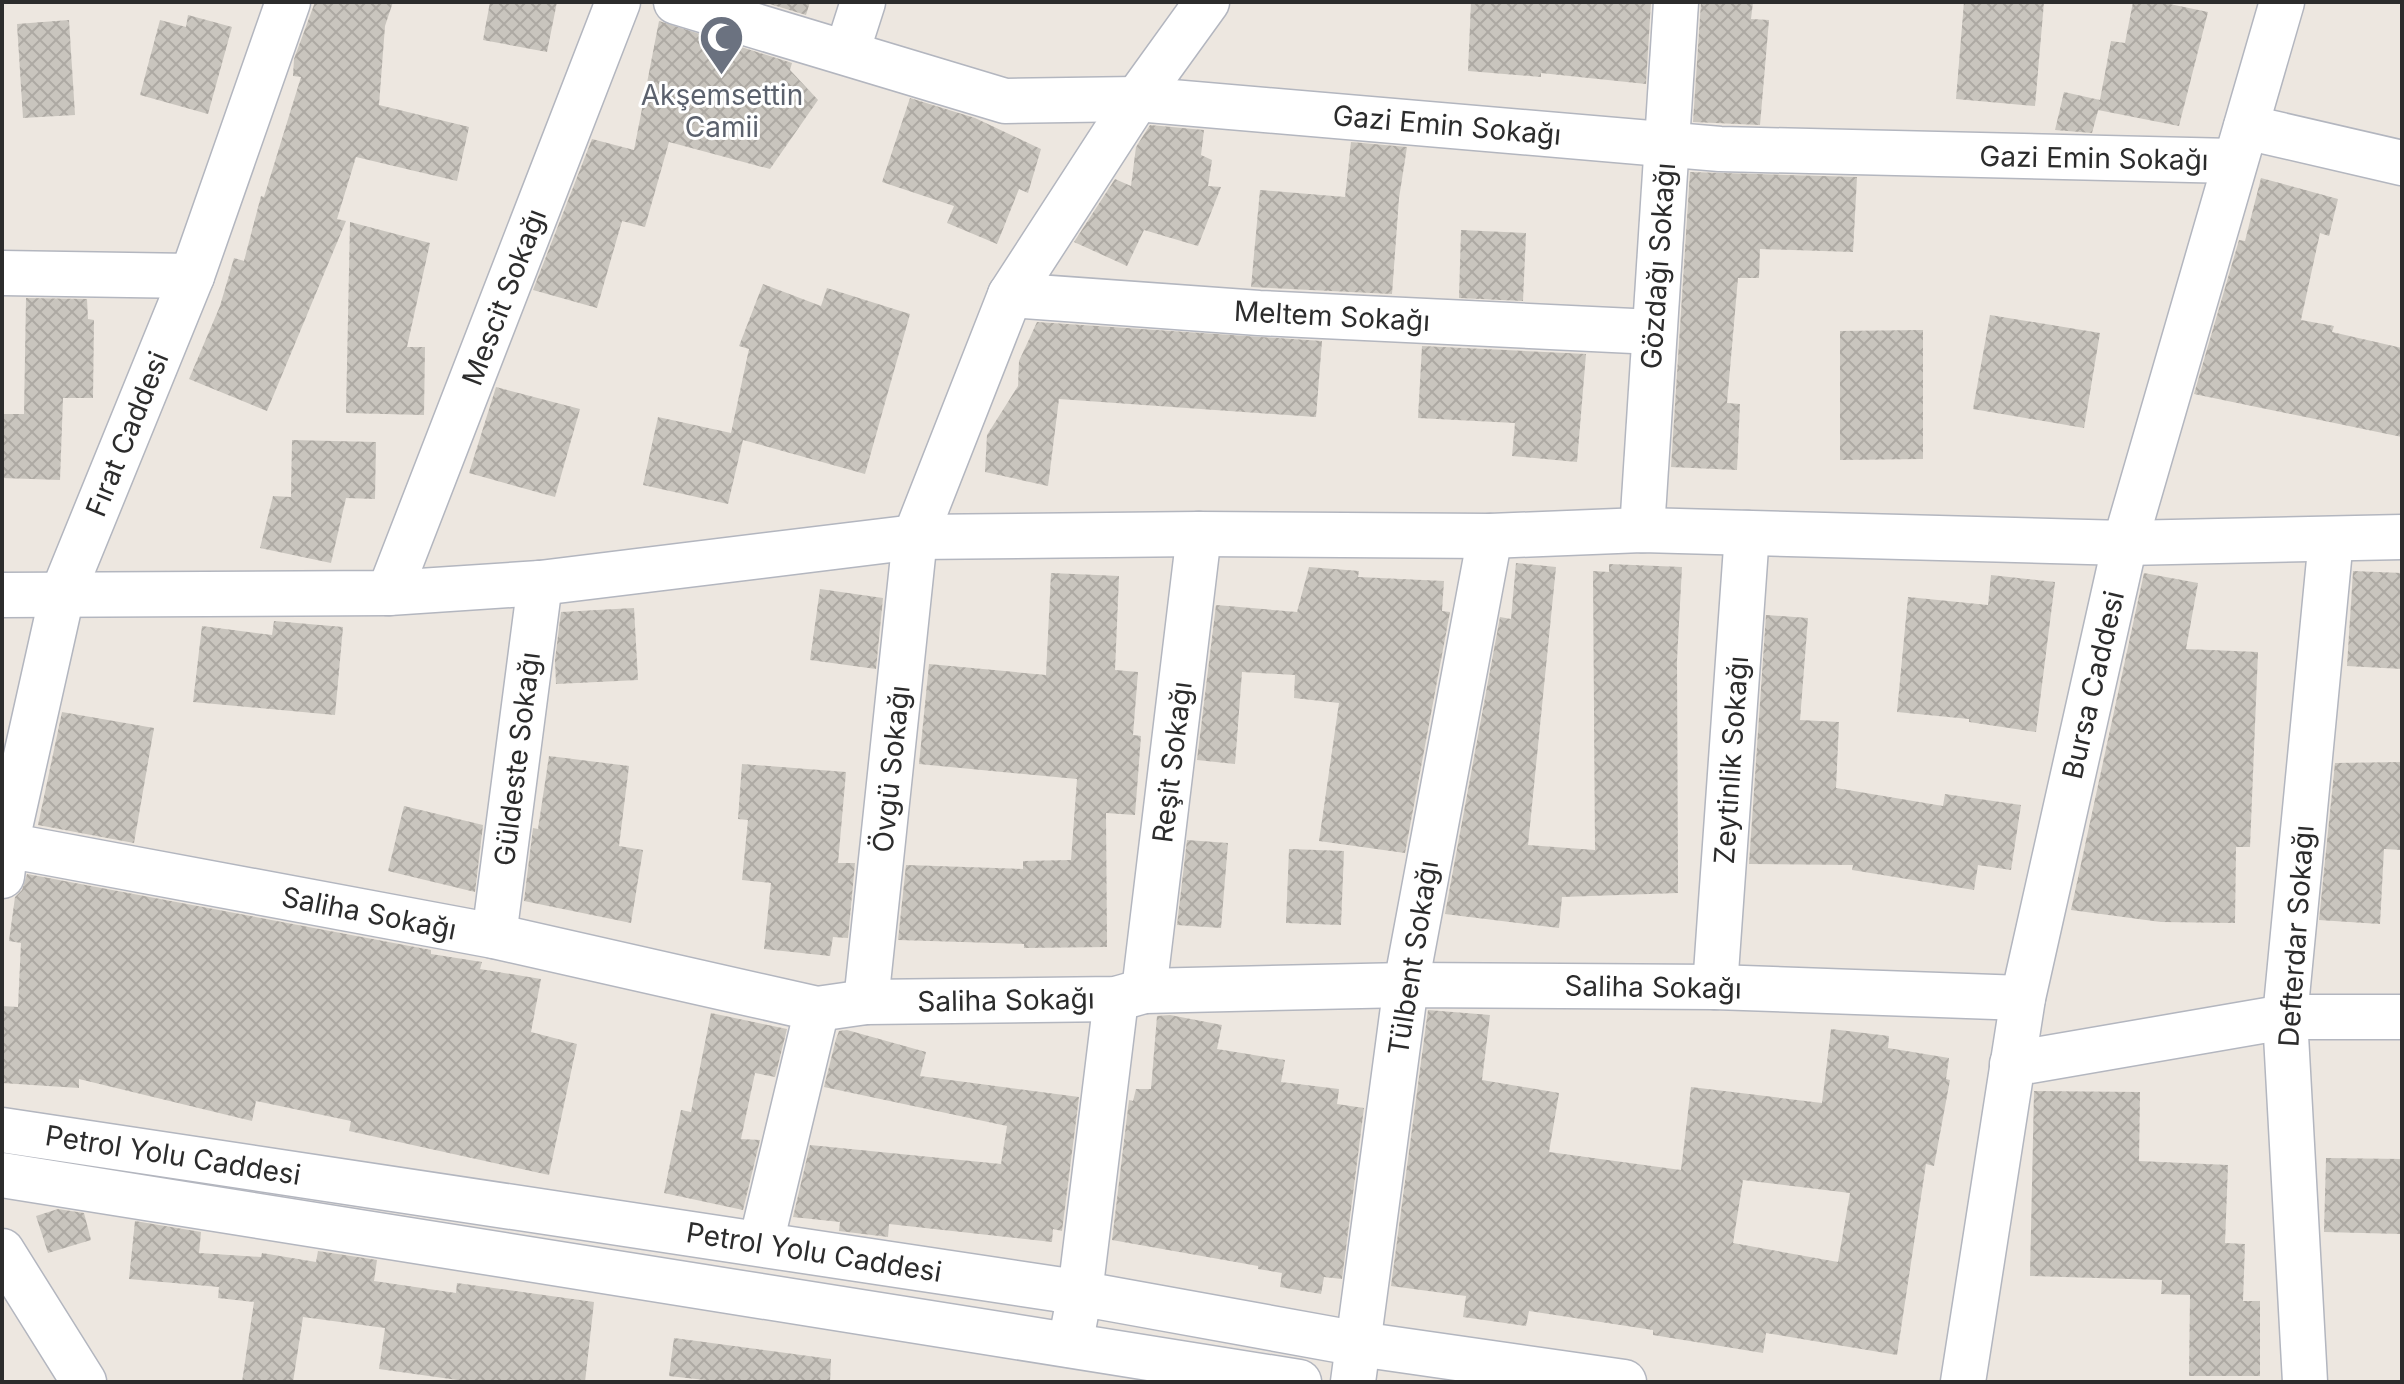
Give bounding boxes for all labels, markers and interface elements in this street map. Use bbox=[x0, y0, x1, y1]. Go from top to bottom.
mosque icon: Akşemsettin Camii bbox=[698, 14, 746, 77]
place label: Akşemsettin Camii bbox=[641, 78, 803, 144]
street label: Gazi Emin Sokağı bbox=[1331, 98, 1563, 152]
street label: Gazi Emin Sokağı bbox=[1979, 139, 2209, 177]
street label: Gözdağı Sokağı bbox=[1634, 162, 1682, 370]
street label: Mescit Sokağı bbox=[455, 204, 553, 390]
street label: Meltem Sokağı bbox=[1233, 294, 1431, 338]
street label: Fırat Caddesi bbox=[78, 347, 176, 521]
street label: Bursa Caddesi bbox=[2055, 588, 2131, 782]
street label: Güldeste Sokağı bbox=[487, 650, 547, 868]
street label: Zeytinlik Sokağı bbox=[1707, 655, 1755, 865]
street label: Reşit Sokağı bbox=[1145, 679, 1199, 845]
street label: Övgü Sokağı bbox=[865, 684, 917, 854]
street label: Defterdar Sokağı bbox=[2271, 824, 2321, 1048]
street label: Tülbent Sokağı bbox=[1381, 858, 1445, 1058]
street label: Saliha Sokağı bbox=[279, 879, 459, 947]
street label: Saliha Sokağı bbox=[1564, 968, 1742, 1006]
street label: Saliha Sokağı bbox=[917, 981, 1095, 1019]
street label: Petrol Yolu Caddesi bbox=[43, 1118, 303, 1192]
street label: Petrol Yolu Caddesi bbox=[684, 1215, 944, 1289]

